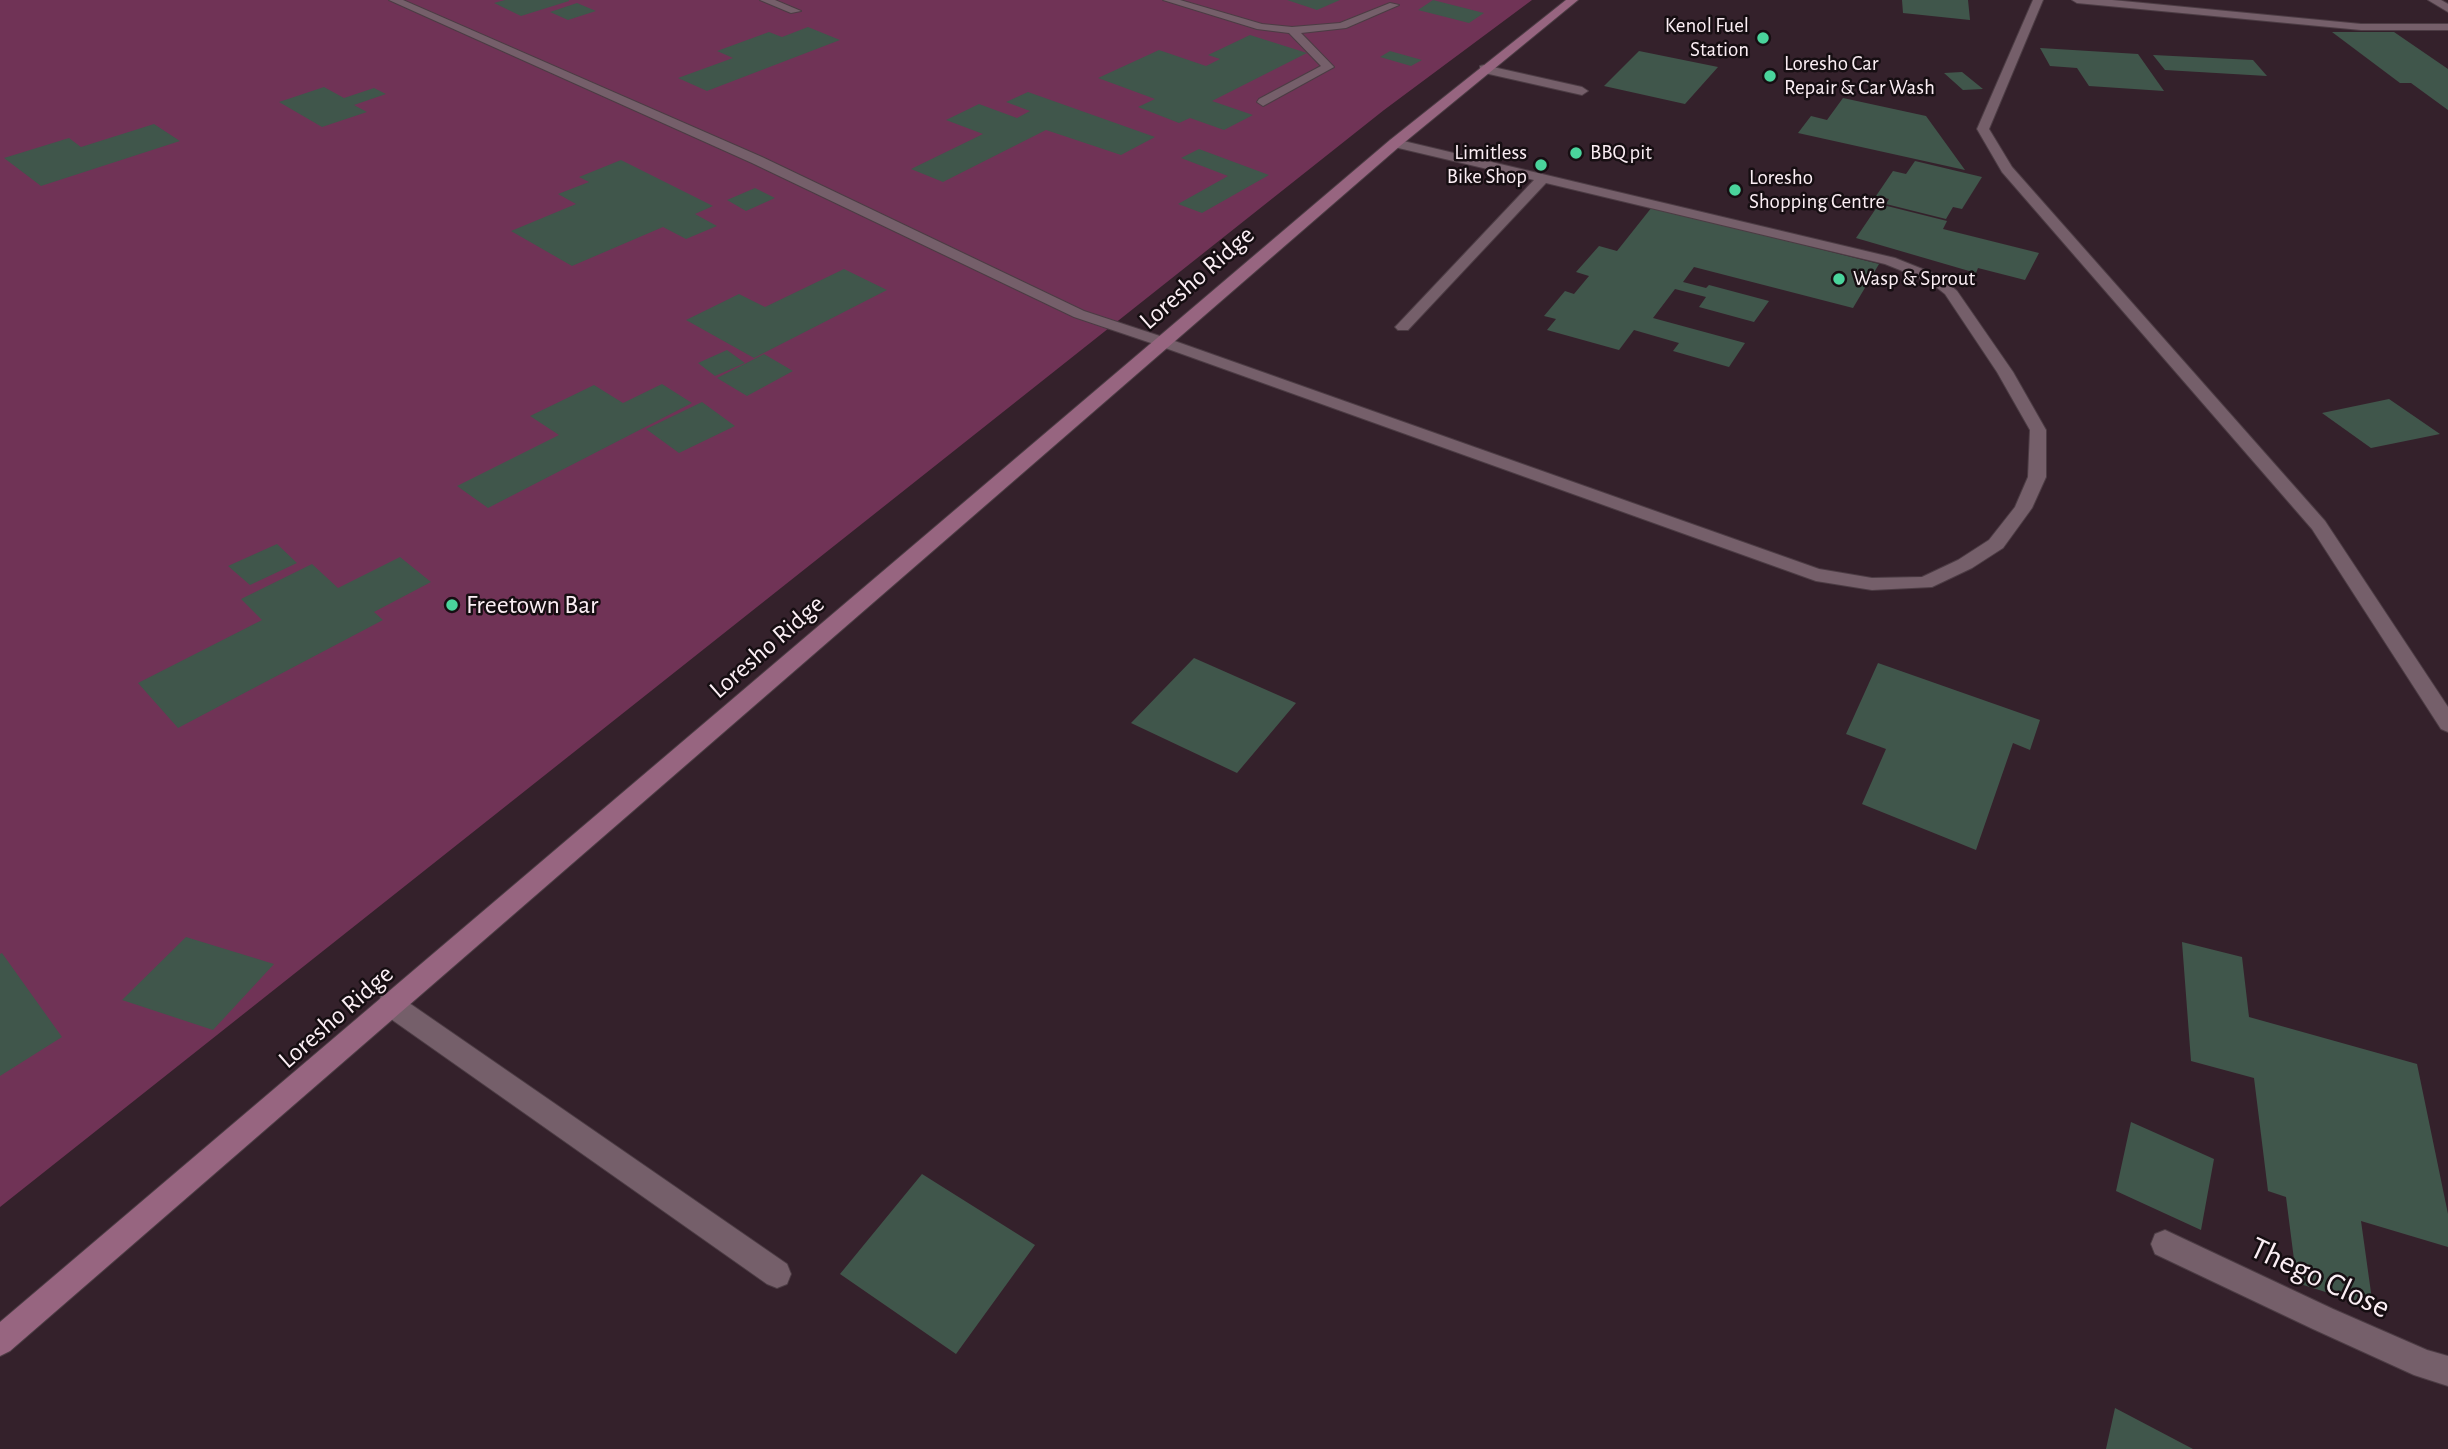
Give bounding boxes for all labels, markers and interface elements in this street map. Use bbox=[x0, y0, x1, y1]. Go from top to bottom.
place label: Kenol Fuel Station bbox=[1665, 13, 1749, 63]
marker: Kenol Fuel Station bbox=[1755, 30, 1771, 46]
place label: Loresho Car Repair & Car Wash bbox=[1784, 51, 1935, 101]
marker: Loresho Car Repair & Car Wash bbox=[1762, 68, 1778, 84]
place label: Limitless Bike Shop bbox=[1447, 140, 1527, 190]
place label: BBQ pit bbox=[1590, 140, 1652, 166]
marker: BBQ pit bbox=[1568, 145, 1584, 161]
marker: Limitless Bike Shop bbox=[1533, 157, 1549, 173]
place label: Loresho Shopping Centre bbox=[1749, 165, 1885, 215]
marker: Loresho Shopping Centre bbox=[1727, 182, 1743, 198]
street label: Loresho Ridge bbox=[1133, 220, 1261, 336]
place label: Wasp & Sprout bbox=[1853, 266, 1975, 292]
marker: Wasp & Sprout bbox=[1831, 271, 1847, 287]
place label: Freetown Bar bbox=[466, 589, 598, 621]
street label: Loresho Ridge bbox=[703, 589, 831, 705]
marker: Freetown Bar bbox=[444, 597, 460, 613]
street label: Loresho Ridge bbox=[272, 959, 400, 1075]
street label: Thego Close bbox=[2244, 1229, 2396, 1327]

